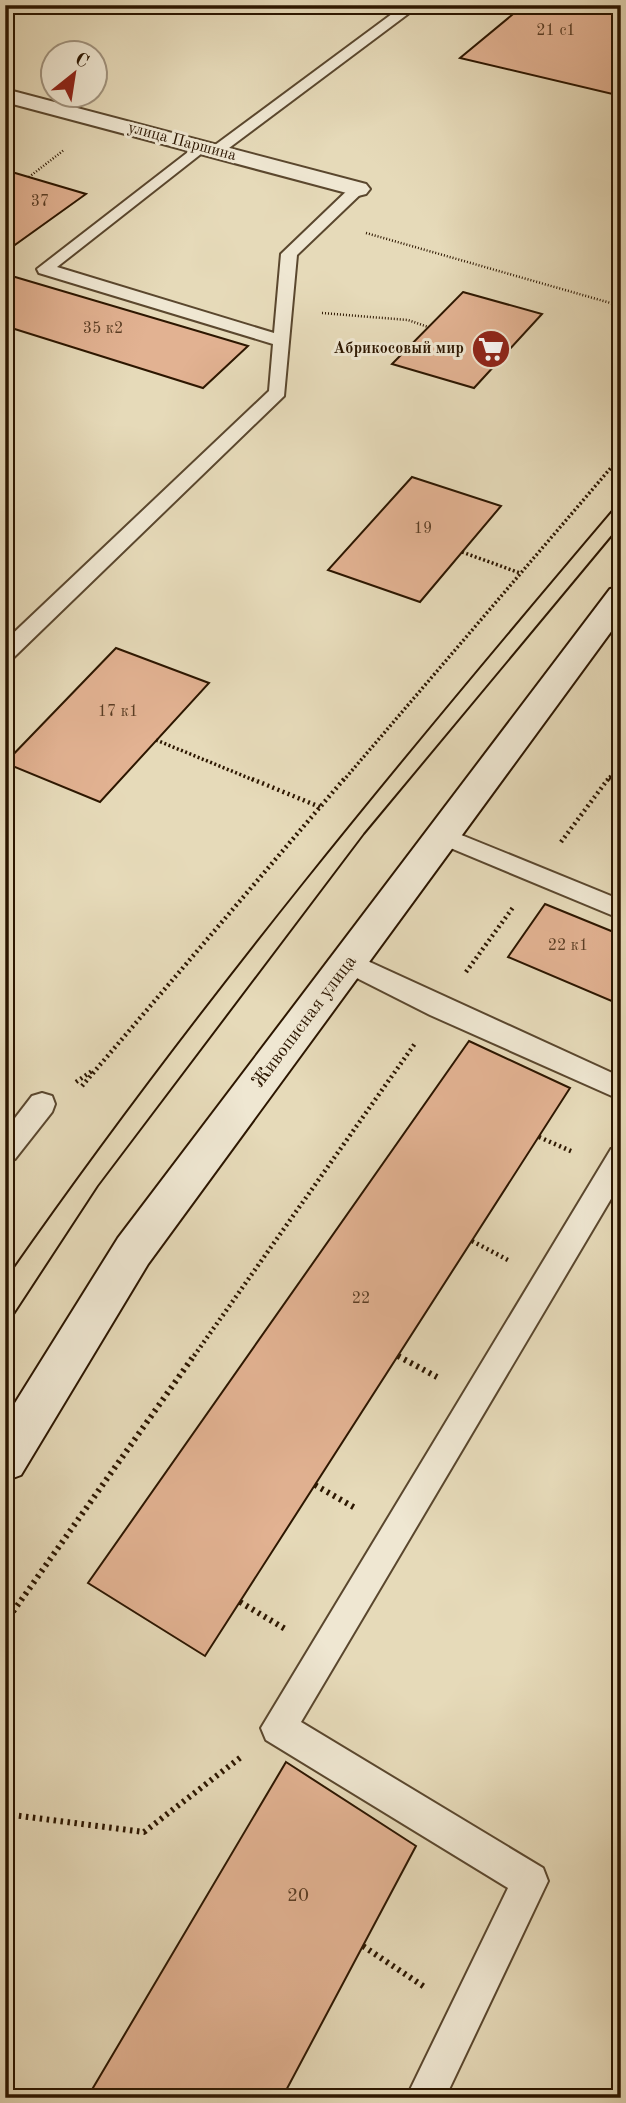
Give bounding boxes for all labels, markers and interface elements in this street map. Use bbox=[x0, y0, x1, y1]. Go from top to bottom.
house number: 21 с1 bbox=[536, 23, 576, 39]
north arrow bbox=[38, 38, 108, 108]
text: С bbox=[71, 50, 91, 73]
street label: улица Паршина bbox=[126, 120, 238, 164]
house number: 37 bbox=[31, 194, 49, 210]
house number: 35 к2 bbox=[83, 321, 123, 337]
supermarket icon: Абрикосовый мир bbox=[470, 328, 512, 370]
place label: Абрикосовый мир bbox=[333, 341, 464, 357]
house number: 19 bbox=[414, 521, 432, 537]
house number: 17 к1 bbox=[98, 704, 138, 720]
house number: 22 к1 bbox=[548, 938, 588, 954]
street label: Живописная улица bbox=[249, 952, 361, 1092]
house number: 22 bbox=[352, 1291, 370, 1307]
house number: 20 bbox=[287, 1887, 309, 1906]

